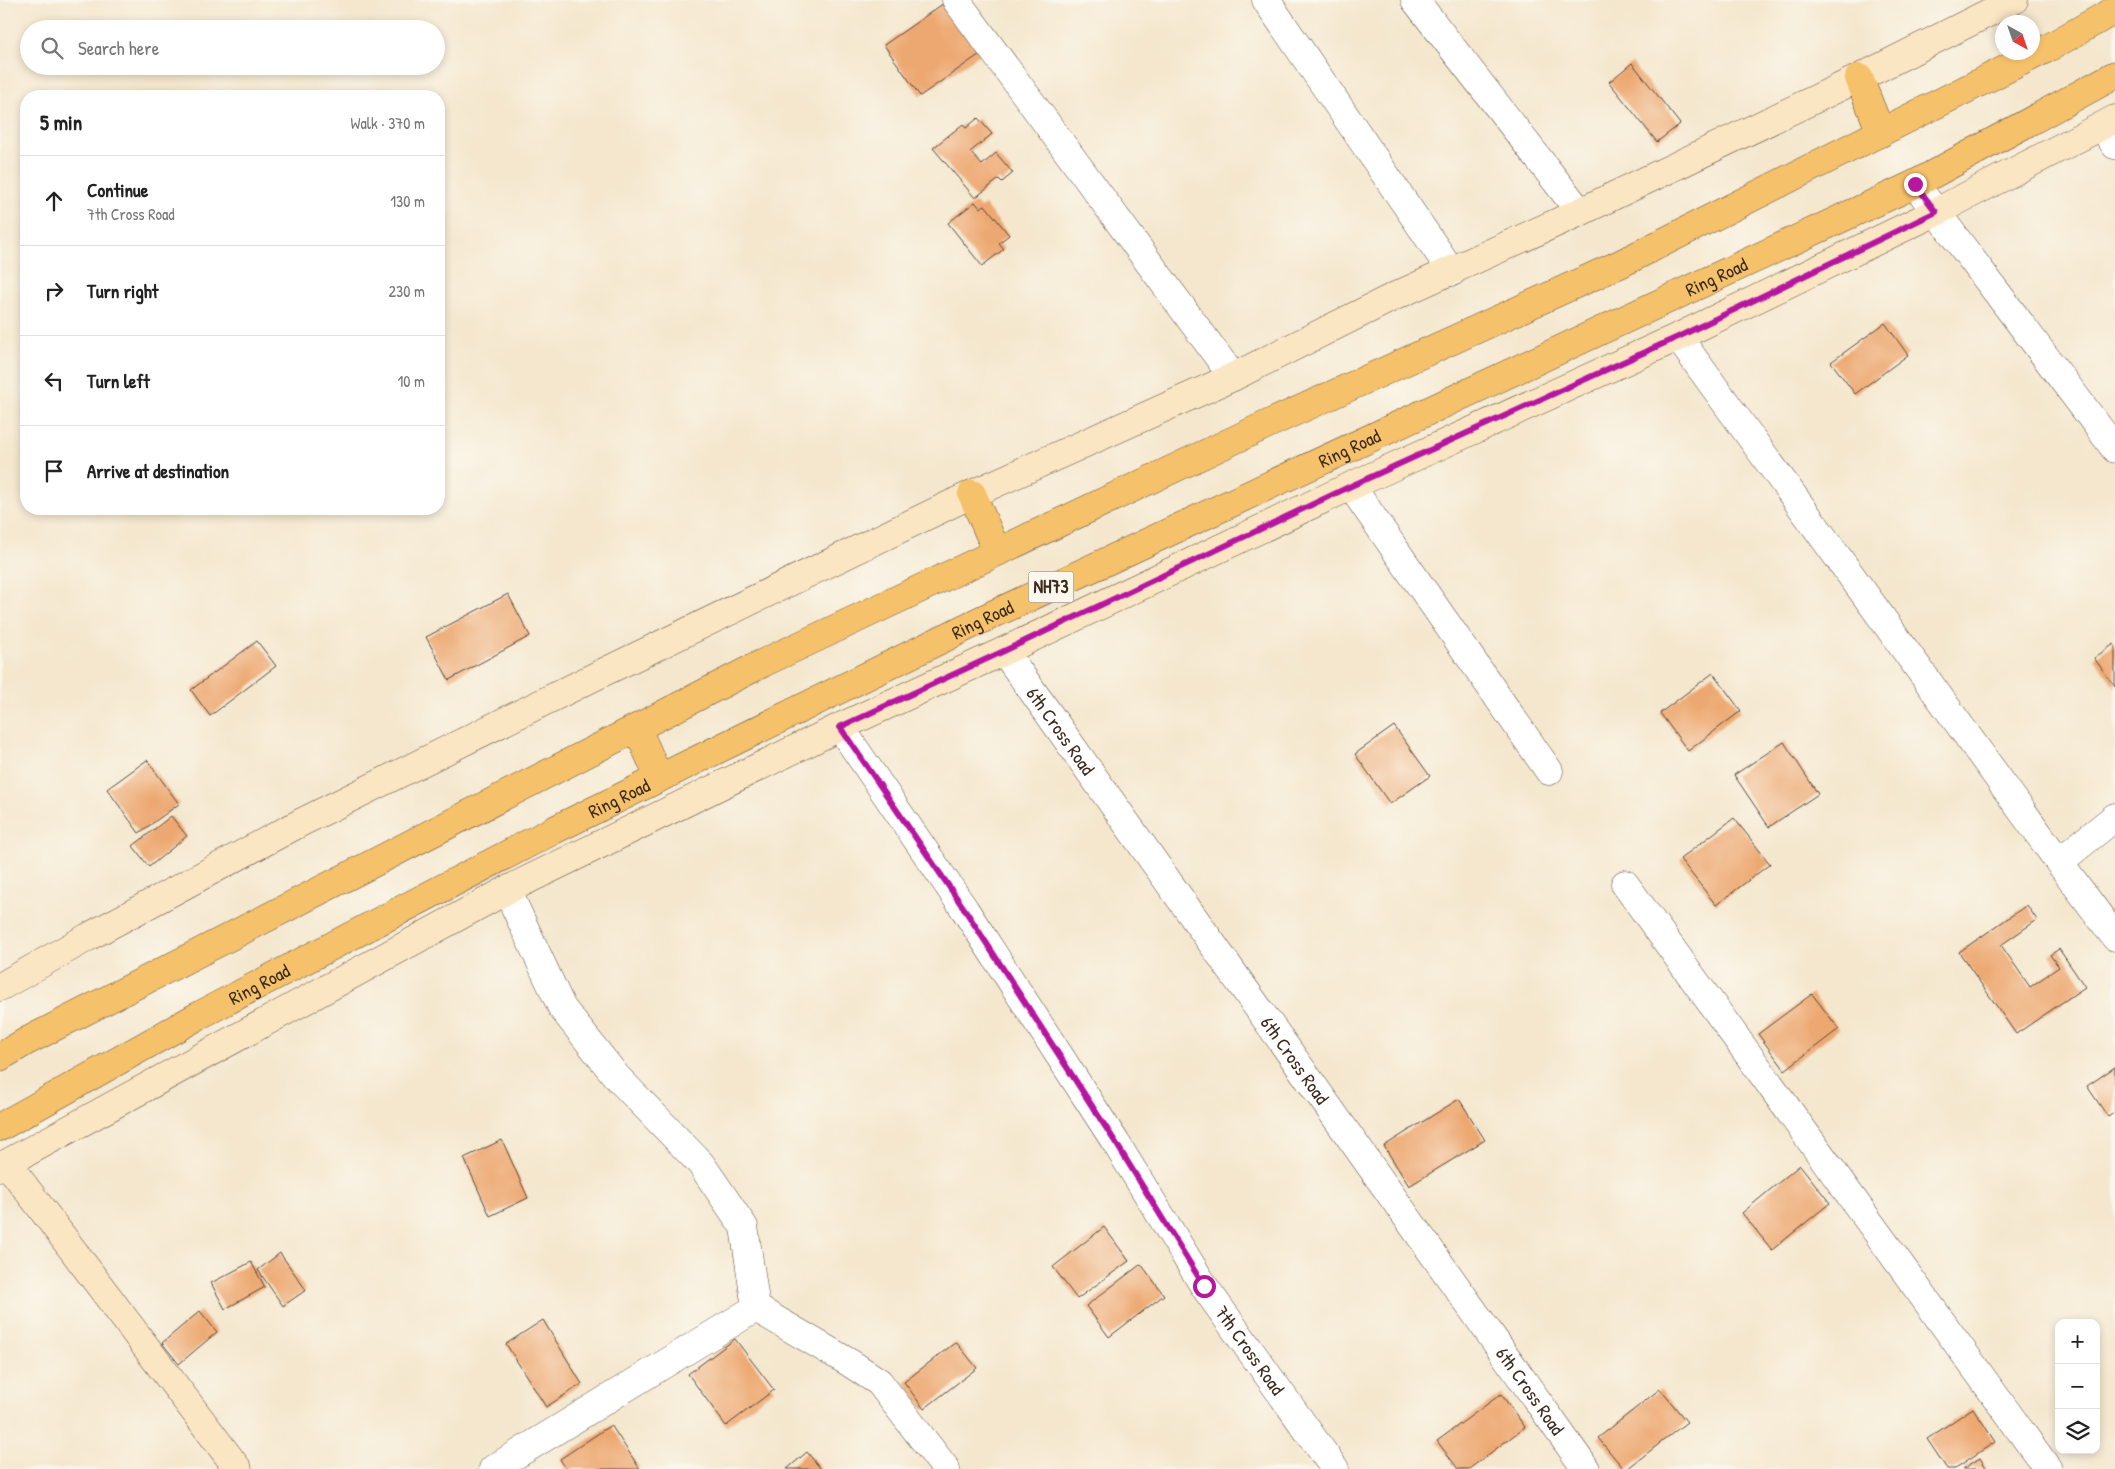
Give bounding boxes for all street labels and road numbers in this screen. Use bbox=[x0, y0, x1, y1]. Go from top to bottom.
street label: Ring Road bbox=[1681, 251, 1752, 302]
street label: Ring Road bbox=[1314, 422, 1385, 474]
road number: NH73 bbox=[1028, 572, 1074, 602]
street label: Ring Road bbox=[947, 593, 1018, 645]
street label: 6th Cross Road bbox=[1021, 682, 1101, 780]
street label: Ring Road bbox=[584, 772, 655, 824]
street label: Ring Road bbox=[224, 957, 295, 1011]
street label: 6th Cross Road bbox=[1255, 1011, 1336, 1110]
street label: 7th Cross Road bbox=[1209, 1300, 1291, 1400]
street label: 6th Cross Road bbox=[1490, 1342, 1571, 1440]

